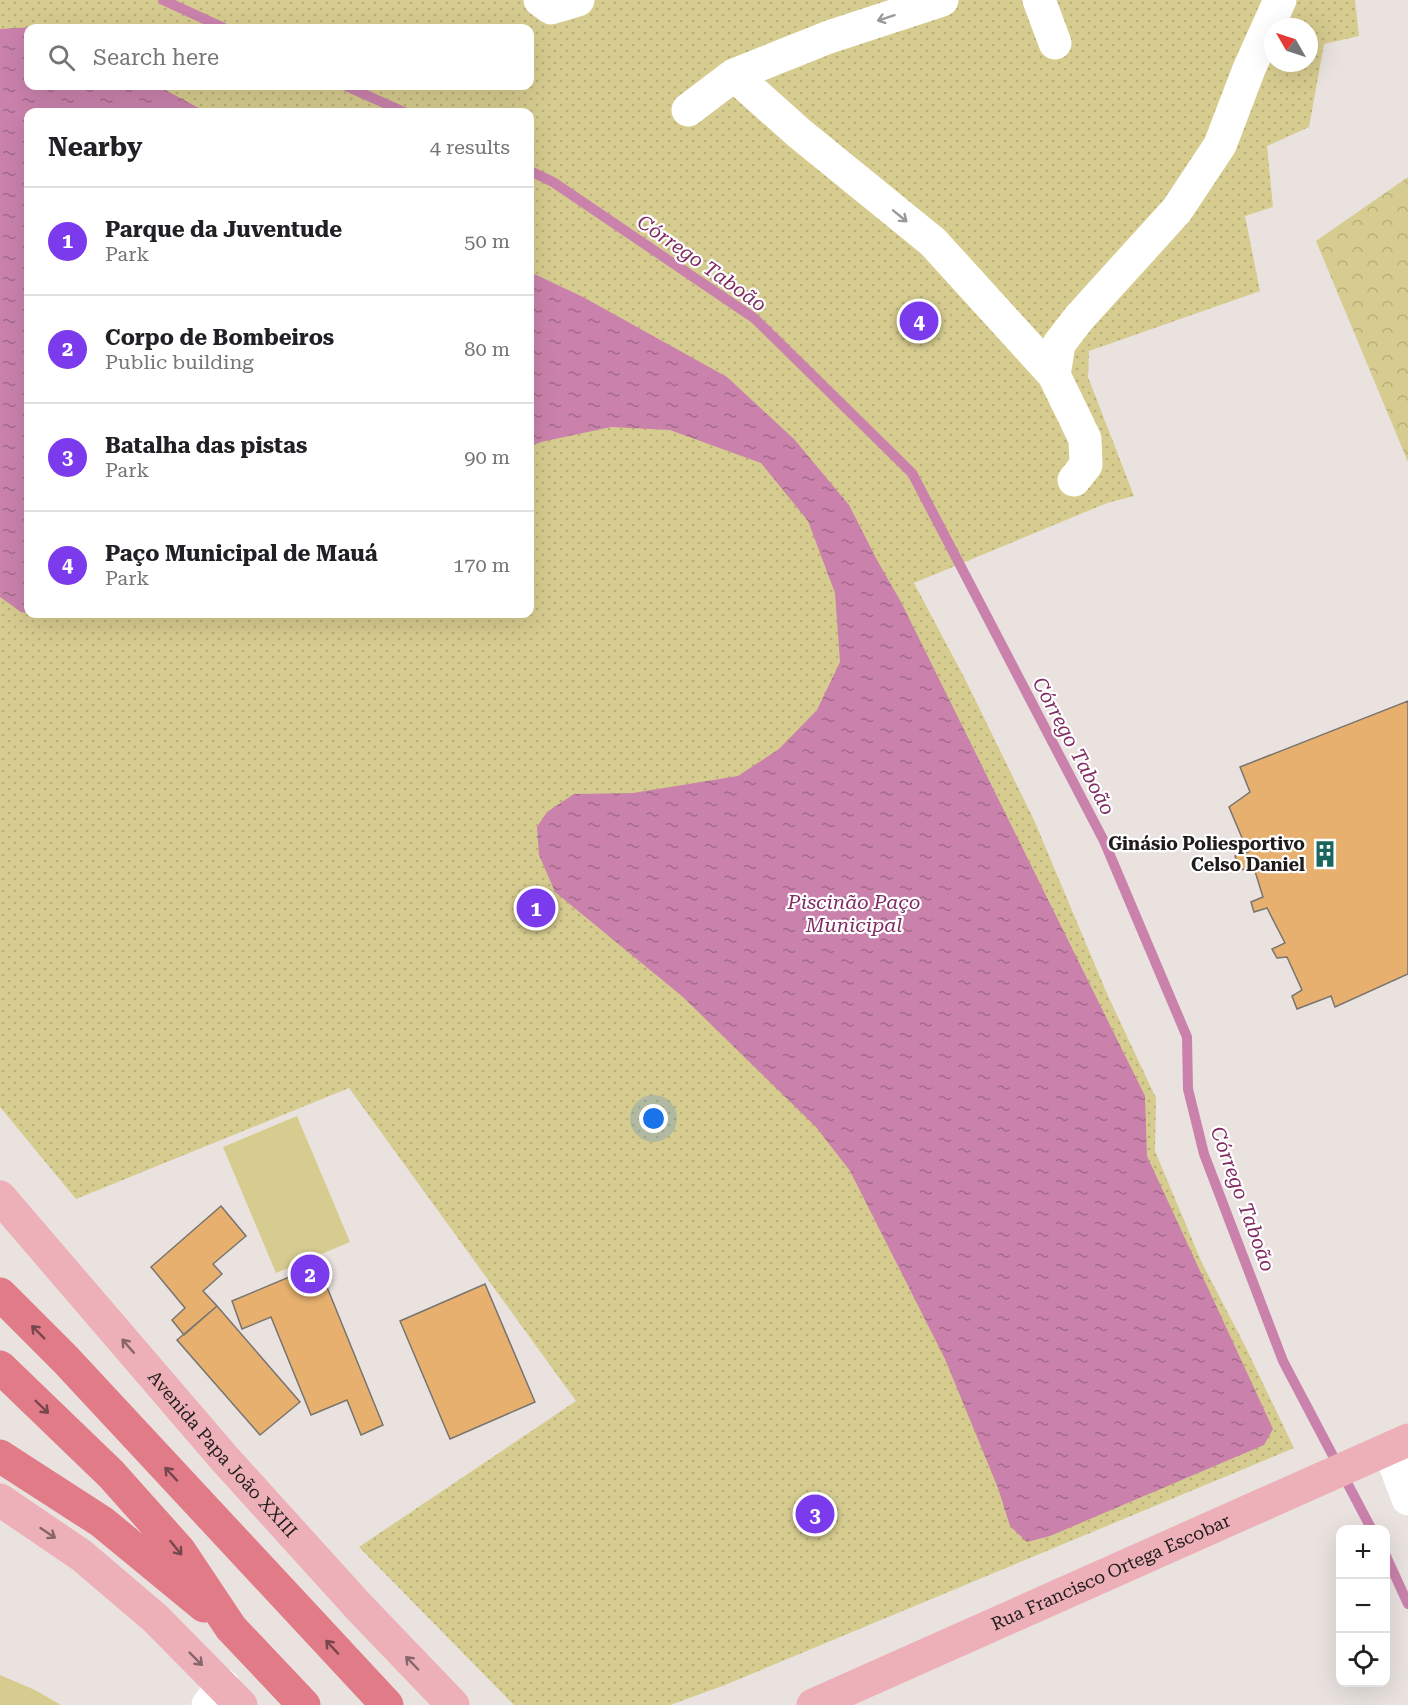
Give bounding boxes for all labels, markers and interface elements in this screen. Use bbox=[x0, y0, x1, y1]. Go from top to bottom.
one-way arrow bbox=[877, 13, 896, 24]
north arrow bbox=[1264, 18, 1318, 72]
search box bbox=[24, 24, 534, 90]
icon: search bbox=[45, 41, 78, 74]
text: Search here bbox=[93, 45, 219, 70]
text: Nearby bbox=[48, 132, 142, 162]
text: 4 results bbox=[430, 135, 510, 159]
water label: Córrego Taboão bbox=[633, 209, 771, 317]
one-way arrow bbox=[892, 209, 908, 222]
text: Parque da Juventude bbox=[105, 217, 342, 242]
text: 1 bbox=[62, 229, 73, 253]
text: 50 m bbox=[464, 229, 510, 253]
text: Park bbox=[105, 242, 149, 266]
pin: 4 bbox=[900, 298, 938, 344]
text: Corpo de Bombeiros bbox=[105, 325, 334, 350]
text: 2 bbox=[62, 337, 73, 361]
text: 80 m bbox=[464, 337, 510, 361]
text: Public building bbox=[105, 350, 254, 374]
text: Batalha das pistas bbox=[105, 433, 307, 458]
text: 3 bbox=[62, 445, 73, 469]
text: 90 m bbox=[464, 445, 510, 469]
text: Park bbox=[105, 458, 149, 482]
text: Paço Municipal de Mauá bbox=[105, 541, 378, 566]
text: 4 bbox=[62, 553, 73, 577]
text: 170 m bbox=[453, 553, 510, 577]
text: Park bbox=[105, 566, 149, 590]
water label: Córrego Taboão bbox=[1028, 673, 1120, 819]
place label: Ginásio Poliesportivo Celso Daniel bbox=[1108, 833, 1305, 875]
building icon: Ginásio Poliesportivo Celso Daniel bbox=[1310, 839, 1340, 869]
pin: 1 bbox=[516, 886, 556, 930]
water label: Piscinão Paço Municipal bbox=[786, 890, 921, 937]
your location bbox=[639, 1104, 668, 1133]
water label: Córrego Taboão bbox=[1206, 1123, 1280, 1275]
pin: 2 bbox=[290, 1252, 330, 1296]
one-way arrow bbox=[30, 1324, 45, 1339]
one-way arrow bbox=[121, 1339, 135, 1354]
street label: Avenida Papa João XXIII bbox=[144, 1366, 302, 1541]
one-way arrow bbox=[34, 1400, 49, 1414]
one-way arrow bbox=[164, 1467, 178, 1482]
pin: 3 bbox=[796, 1492, 834, 1537]
street label: Rua Francisco Ortega Escobar bbox=[988, 1510, 1233, 1634]
map controls bbox=[1336, 1525, 1390, 1687]
button: + bbox=[1336, 1525, 1390, 1579]
one-way arrow bbox=[40, 1527, 56, 1539]
one-way arrow bbox=[170, 1540, 183, 1556]
button: − bbox=[1336, 1579, 1390, 1633]
button: locate bbox=[1336, 1633, 1390, 1687]
one-way arrow bbox=[325, 1640, 339, 1655]
one-way arrow bbox=[189, 1652, 204, 1667]
one-way arrow bbox=[405, 1655, 420, 1670]

